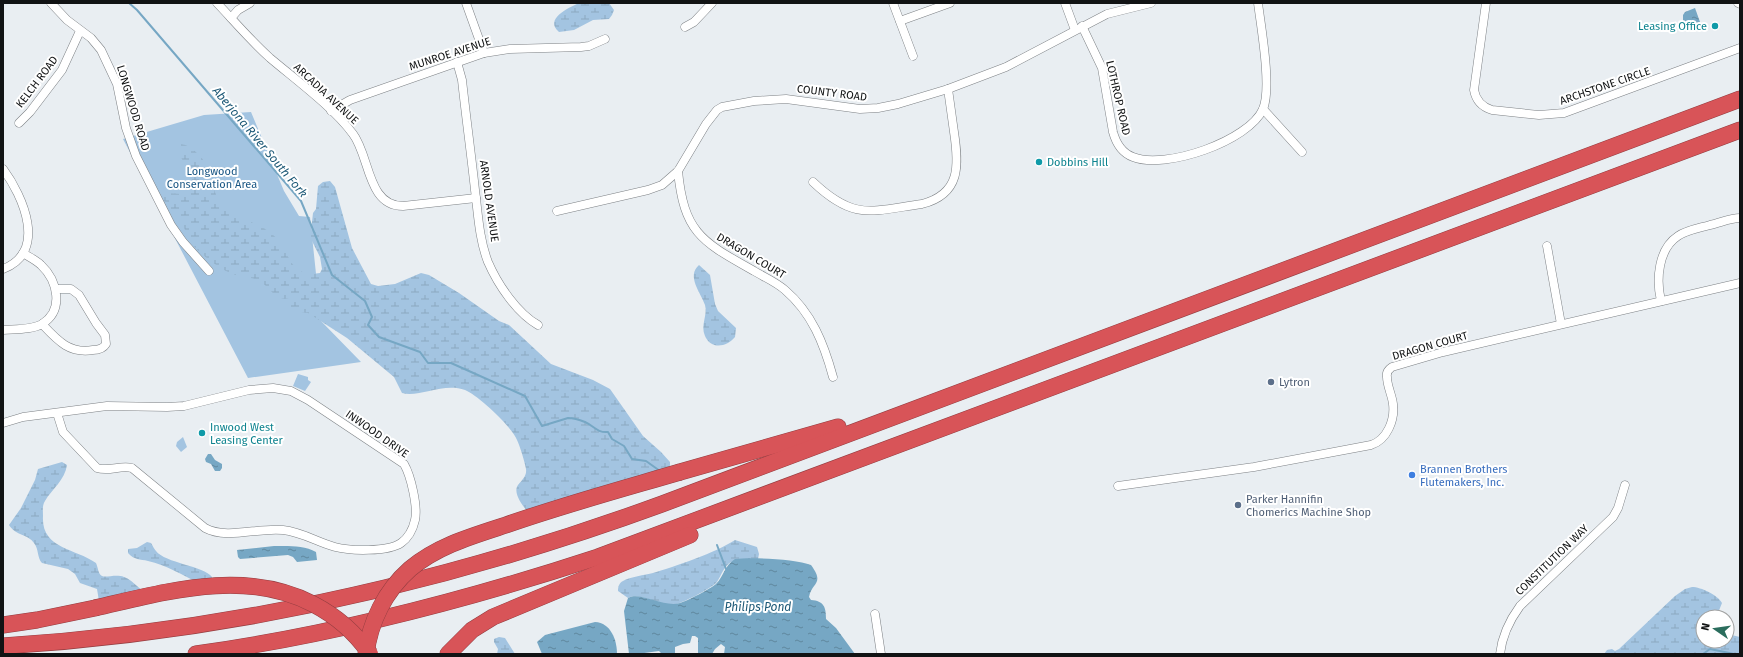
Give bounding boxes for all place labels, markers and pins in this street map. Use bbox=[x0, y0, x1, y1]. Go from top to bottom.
place label: Leasing Office bbox=[1638, 20, 1707, 33]
marker: Leasing Office bbox=[1710, 21, 1720, 31]
place label: Dobbins Hill bbox=[1047, 156, 1108, 169]
marker: Dobbins Hill bbox=[1034, 157, 1044, 167]
place label: Lytron bbox=[1279, 376, 1310, 389]
marker: Lytron bbox=[1266, 377, 1276, 387]
place label: Inwood West Leasing Center bbox=[210, 421, 283, 447]
marker: Inwood West Leasing Center bbox=[197, 428, 207, 438]
place label: Brannen Brothers Flutemakers, Inc. bbox=[1420, 463, 1507, 489]
marker: Brannen Brothers Flutemakers, Inc. bbox=[1407, 470, 1417, 480]
place label: Parker Hannifin Chomerics Machine Shop bbox=[1246, 493, 1371, 519]
marker: Parker Hannifin Chomerics Machine Shop bbox=[1233, 500, 1243, 510]

